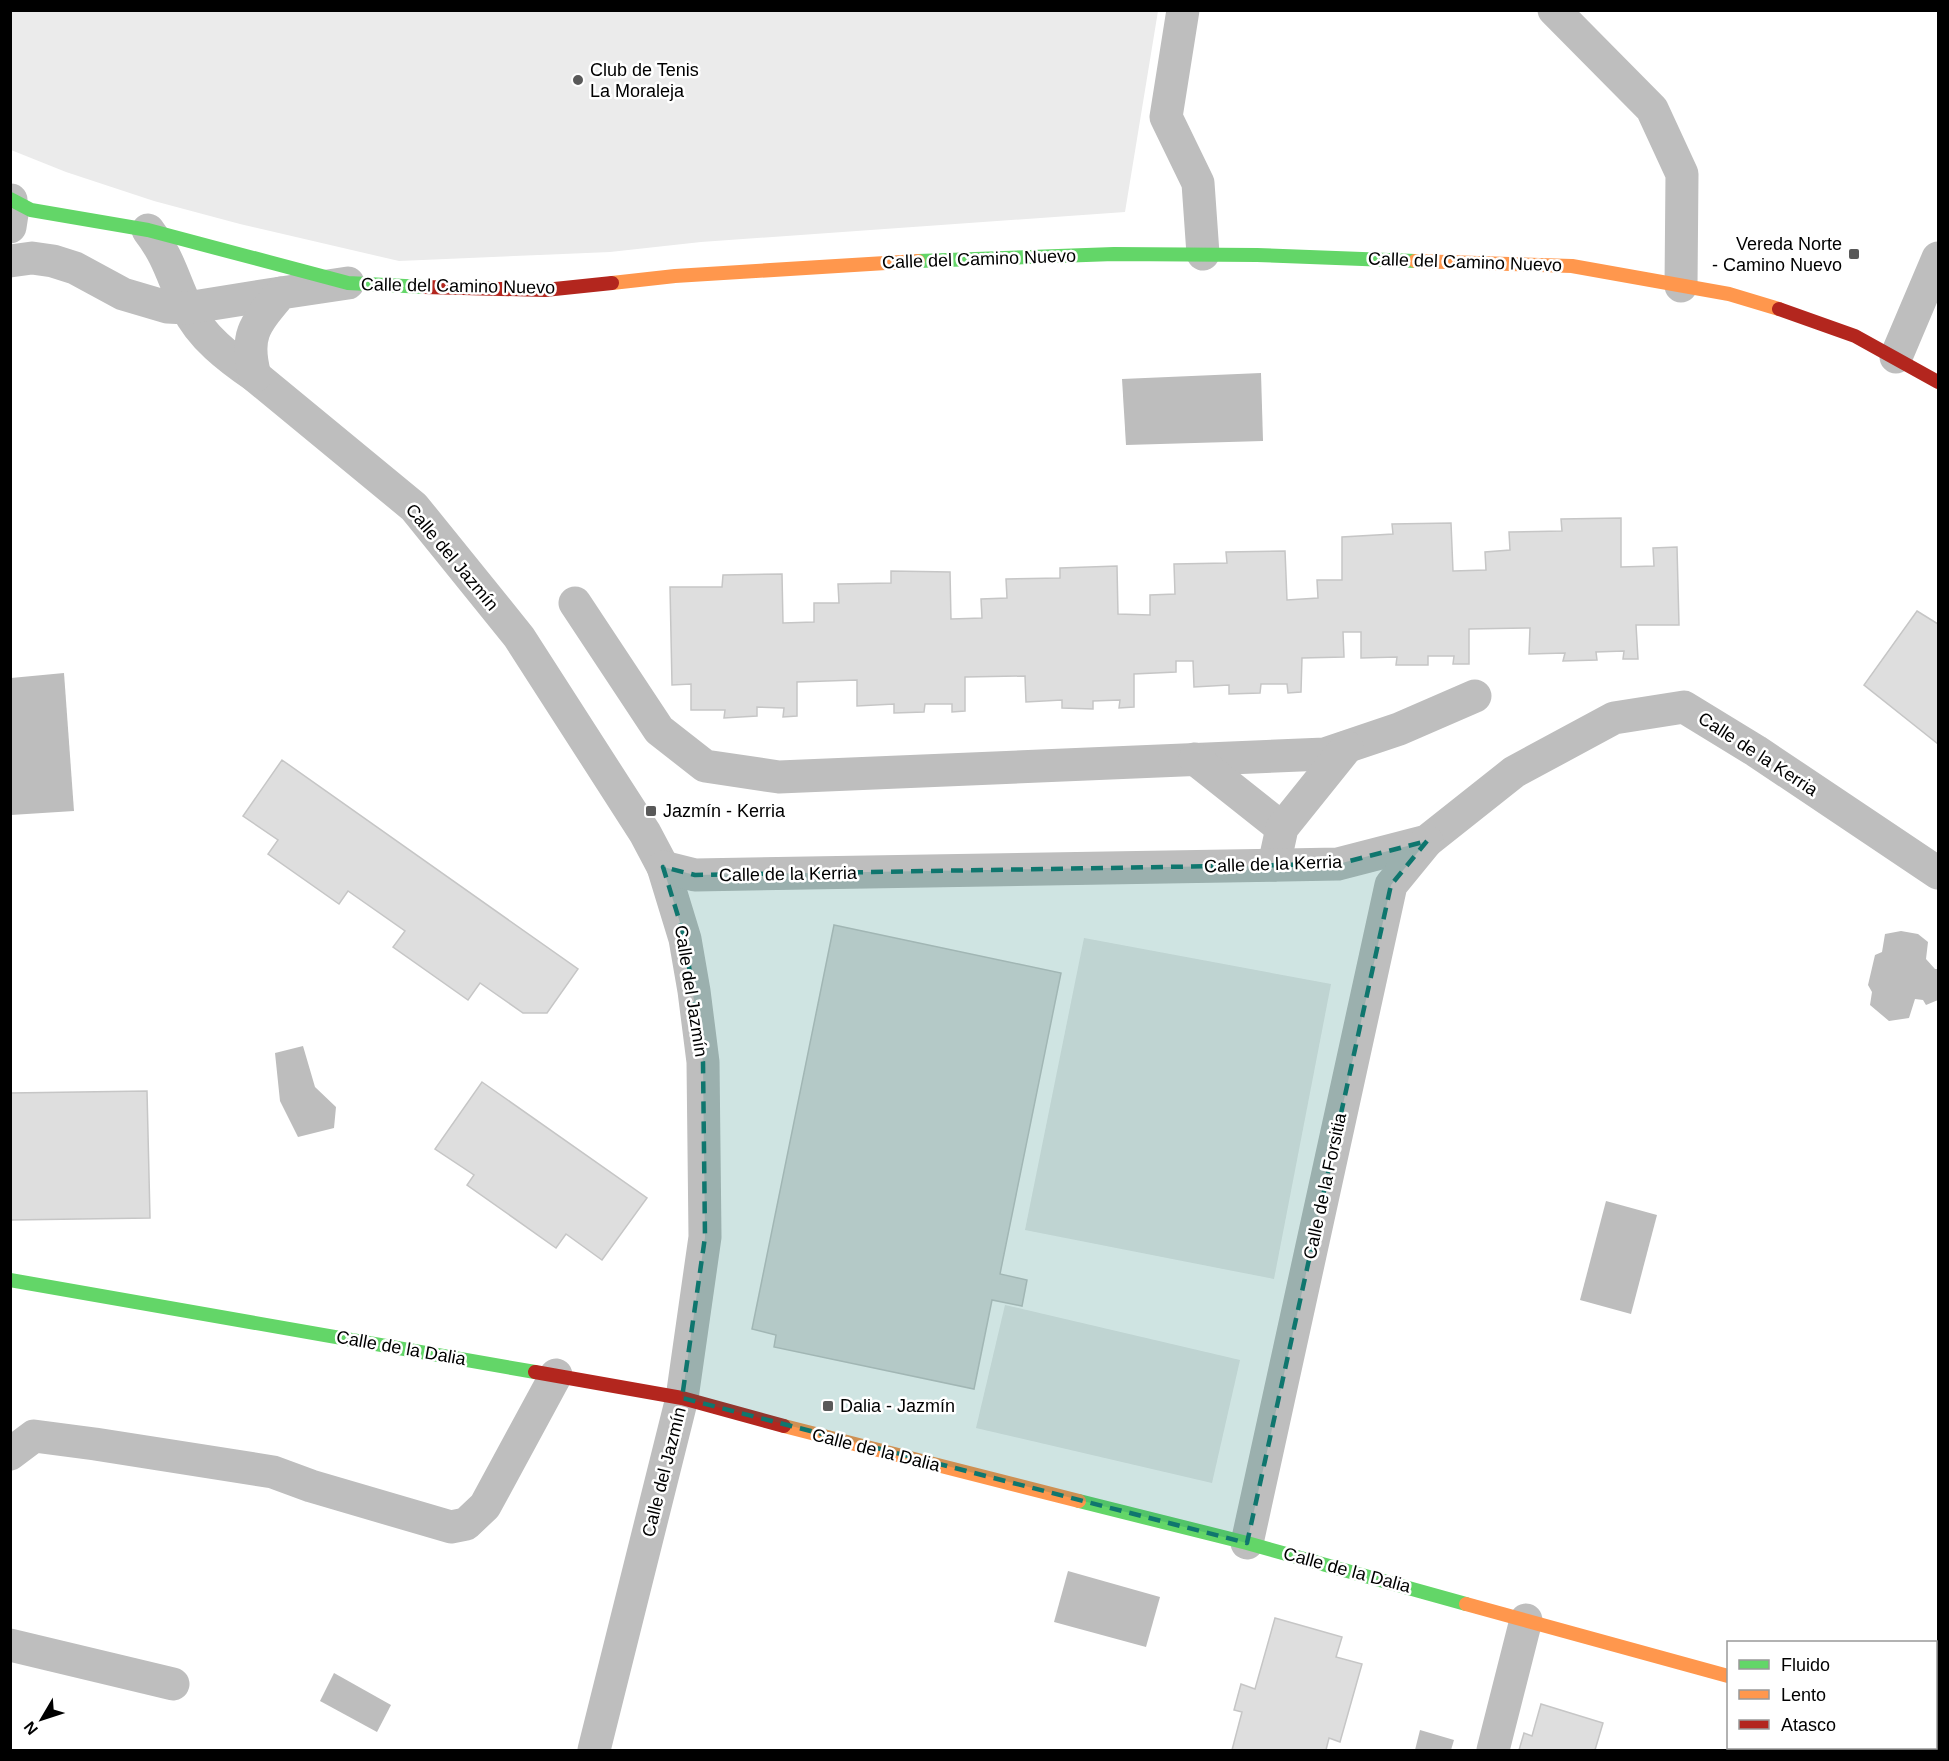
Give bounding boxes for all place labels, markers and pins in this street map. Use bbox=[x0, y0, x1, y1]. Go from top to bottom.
place label: Club de Tenis La Moraleja bbox=[590, 60, 699, 101]
marker: Club de Tenis La Moraleja bbox=[571, 73, 585, 87]
place label: Vereda Norte - Camino Nuevo bbox=[1712, 234, 1842, 275]
marker: Vereda Norte - Camino Nuevo bbox=[1847, 247, 1861, 261]
place label: Jazmín - Kerria bbox=[663, 801, 786, 821]
marker: Jazmín - Kerria bbox=[644, 804, 658, 818]
place label: Dalia - Jazmín bbox=[840, 1396, 955, 1416]
marker: Dalia - Jazmín bbox=[821, 1399, 835, 1413]

